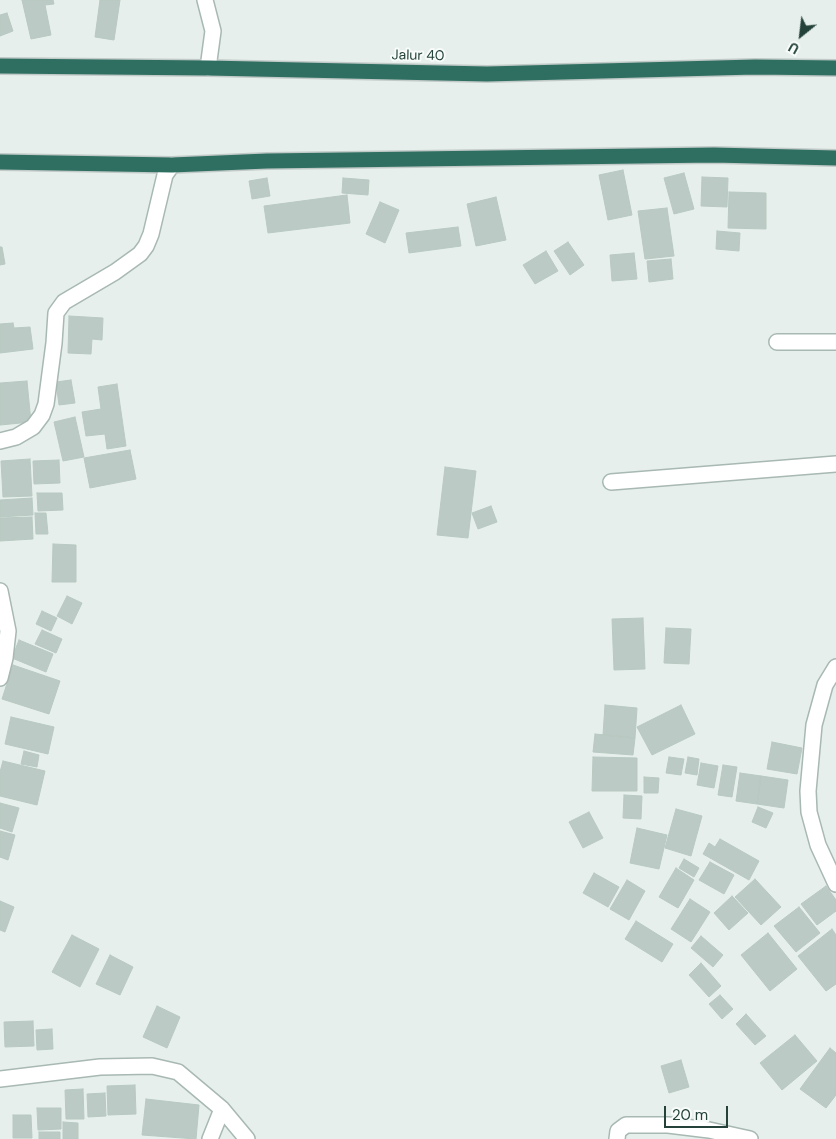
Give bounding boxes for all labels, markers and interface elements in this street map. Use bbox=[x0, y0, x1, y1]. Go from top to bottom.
north arrow bbox=[776, 10, 826, 60]
text: U bbox=[785, 38, 802, 58]
street label: Jalur 40 bbox=[391, 47, 445, 65]
scale bar bbox=[666, 1096, 730, 1128]
text: 20 m bbox=[672, 1105, 708, 1125]

